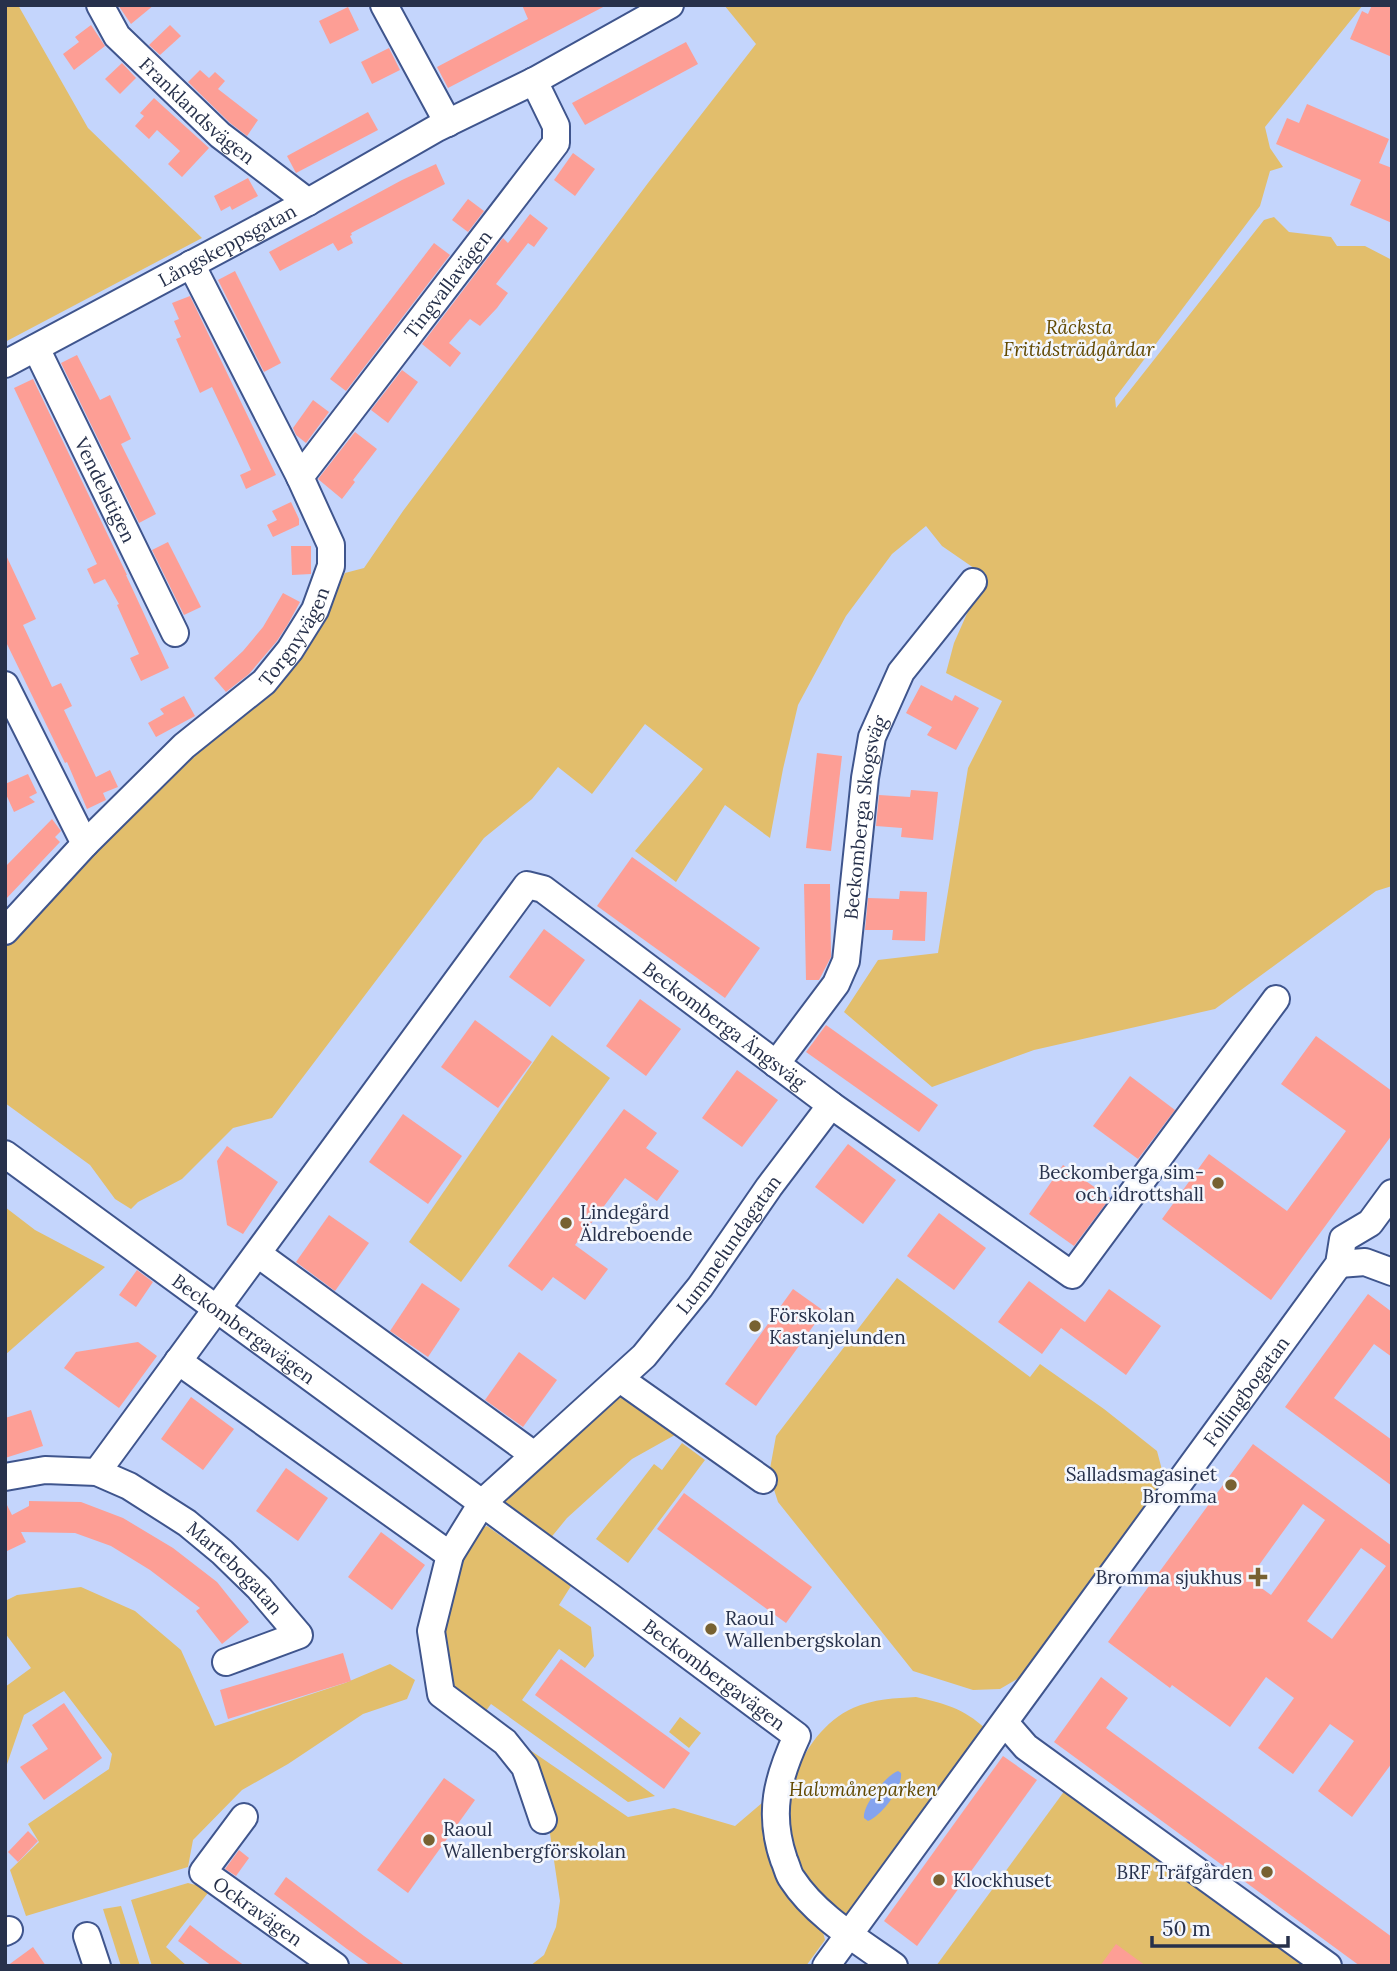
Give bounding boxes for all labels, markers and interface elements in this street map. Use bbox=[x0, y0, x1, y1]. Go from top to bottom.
street label: Franklandsvägen bbox=[134, 52, 260, 169]
street label: Långskeppsgatan bbox=[154, 199, 300, 292]
street label: Tingvallavägen bbox=[399, 225, 497, 343]
park label: Råcksta Fritidsträdgårdar bbox=[1003, 315, 1155, 361]
street label: Vendelstigen bbox=[69, 433, 141, 547]
street label: Torgnyvägen bbox=[253, 584, 334, 691]
street label: Beckomberga Skogsväg bbox=[838, 711, 892, 921]
street label: Beckomberga Ängsväg bbox=[638, 956, 811, 1094]
place label: Beckomberga sim- och idrottshall bbox=[1038, 1160, 1204, 1206]
street label: Lummelundagatan bbox=[671, 1170, 786, 1319]
marker: Beckomberga sim- och idrottshall bbox=[1210, 1175, 1226, 1191]
place label: Lindegård Äldreboende bbox=[579, 1200, 692, 1246]
marker: Lindegård Äldreboende bbox=[558, 1215, 574, 1231]
street label: Beckombergavägen bbox=[168, 1268, 320, 1389]
place label: Förskolan Kastanjelunden bbox=[769, 1303, 906, 1349]
marker: Förskolan Kastanjelunden bbox=[747, 1318, 763, 1334]
street label: Follingbogatan bbox=[1198, 1331, 1294, 1451]
place label: Salladsmagasinet Bromma bbox=[1066, 1462, 1218, 1508]
marker: Salladsmagasinet Bromma bbox=[1223, 1477, 1239, 1493]
street label: Martebogatan bbox=[182, 1516, 288, 1619]
place label: Bromma sjukhus bbox=[1096, 1565, 1242, 1589]
marker: Bromma sjukhus bbox=[1248, 1567, 1268, 1587]
place label: Raoul Wallenbergskolan bbox=[725, 1606, 882, 1652]
street label: Beckombergavägen bbox=[639, 1614, 790, 1735]
marker: Raoul Wallenbergskolan bbox=[703, 1621, 719, 1637]
park label: Halvmåneparken bbox=[789, 1777, 937, 1801]
place label: Raoul Wallenbergförskolan bbox=[443, 1817, 626, 1863]
marker: Raoul Wallenbergförskolan bbox=[421, 1832, 437, 1848]
place label: BRF Träfgården bbox=[1116, 1860, 1253, 1884]
marker: BRF Träfgården bbox=[1259, 1864, 1275, 1880]
place label: Klockhuset bbox=[953, 1868, 1052, 1892]
street label: Ockravägen bbox=[208, 1871, 307, 1951]
marker: Klockhuset bbox=[931, 1872, 947, 1888]
scale bar bbox=[1152, 1904, 1288, 1948]
text: 50 m bbox=[1162, 1915, 1211, 1942]

